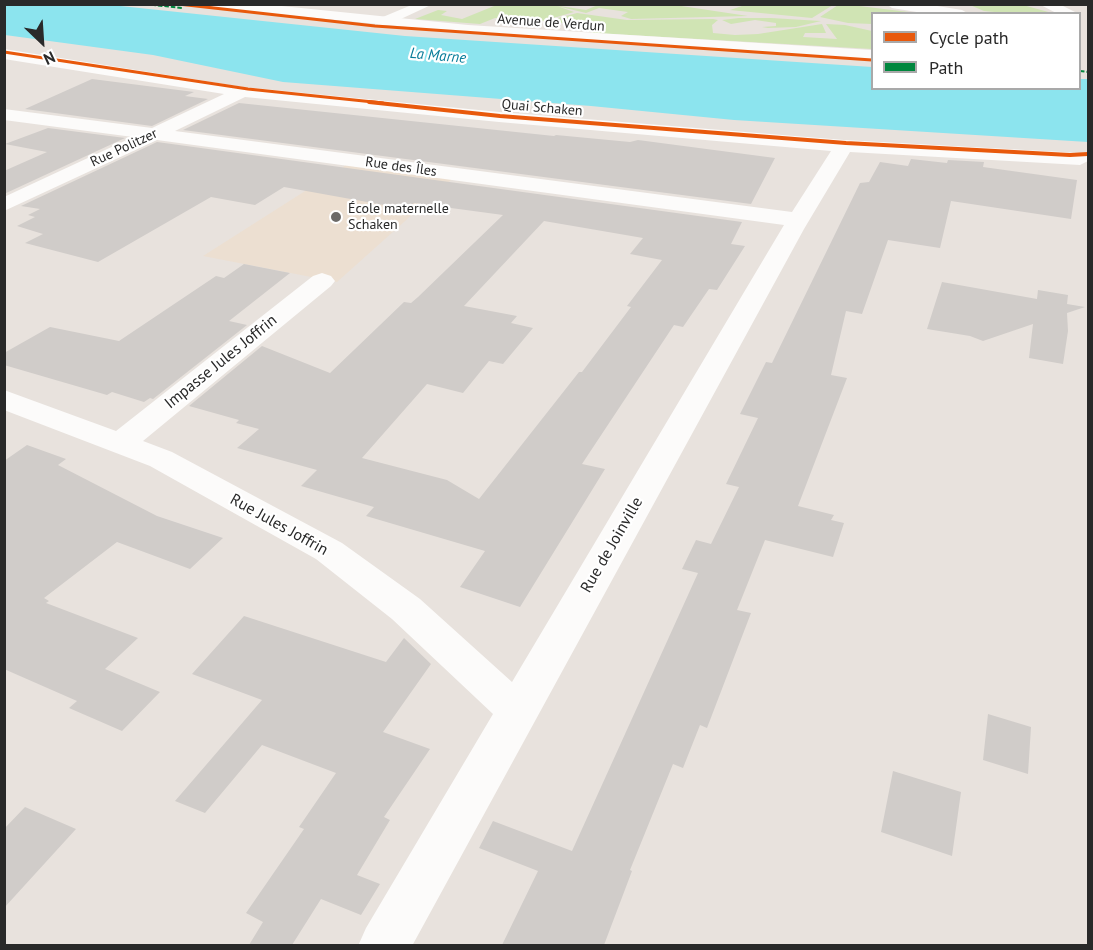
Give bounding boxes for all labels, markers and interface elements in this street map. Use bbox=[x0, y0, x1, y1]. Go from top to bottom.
street label: Avenue de Verdun bbox=[497, 11, 605, 35]
north arrow bbox=[12, 12, 72, 72]
legend bbox=[871, 12, 1081, 90]
text: Cycle path bbox=[929, 26, 1009, 49]
water label: La Marne bbox=[409, 45, 467, 67]
text: N bbox=[41, 47, 59, 70]
text: Path bbox=[929, 56, 963, 79]
street label: Quai Schaken bbox=[501, 96, 583, 120]
street label: Rue Politzer bbox=[88, 125, 160, 171]
street label: Rue des Îles bbox=[364, 154, 438, 180]
place label: École maternelle Schaken bbox=[348, 201, 449, 234]
marker: École maternelle Schaken bbox=[329, 210, 343, 224]
street label: Impasse Jules Joffrin bbox=[161, 311, 281, 413]
street label: Rue Jules Joffrin bbox=[227, 490, 331, 560]
street label: Rue de Joinville bbox=[577, 494, 647, 596]

